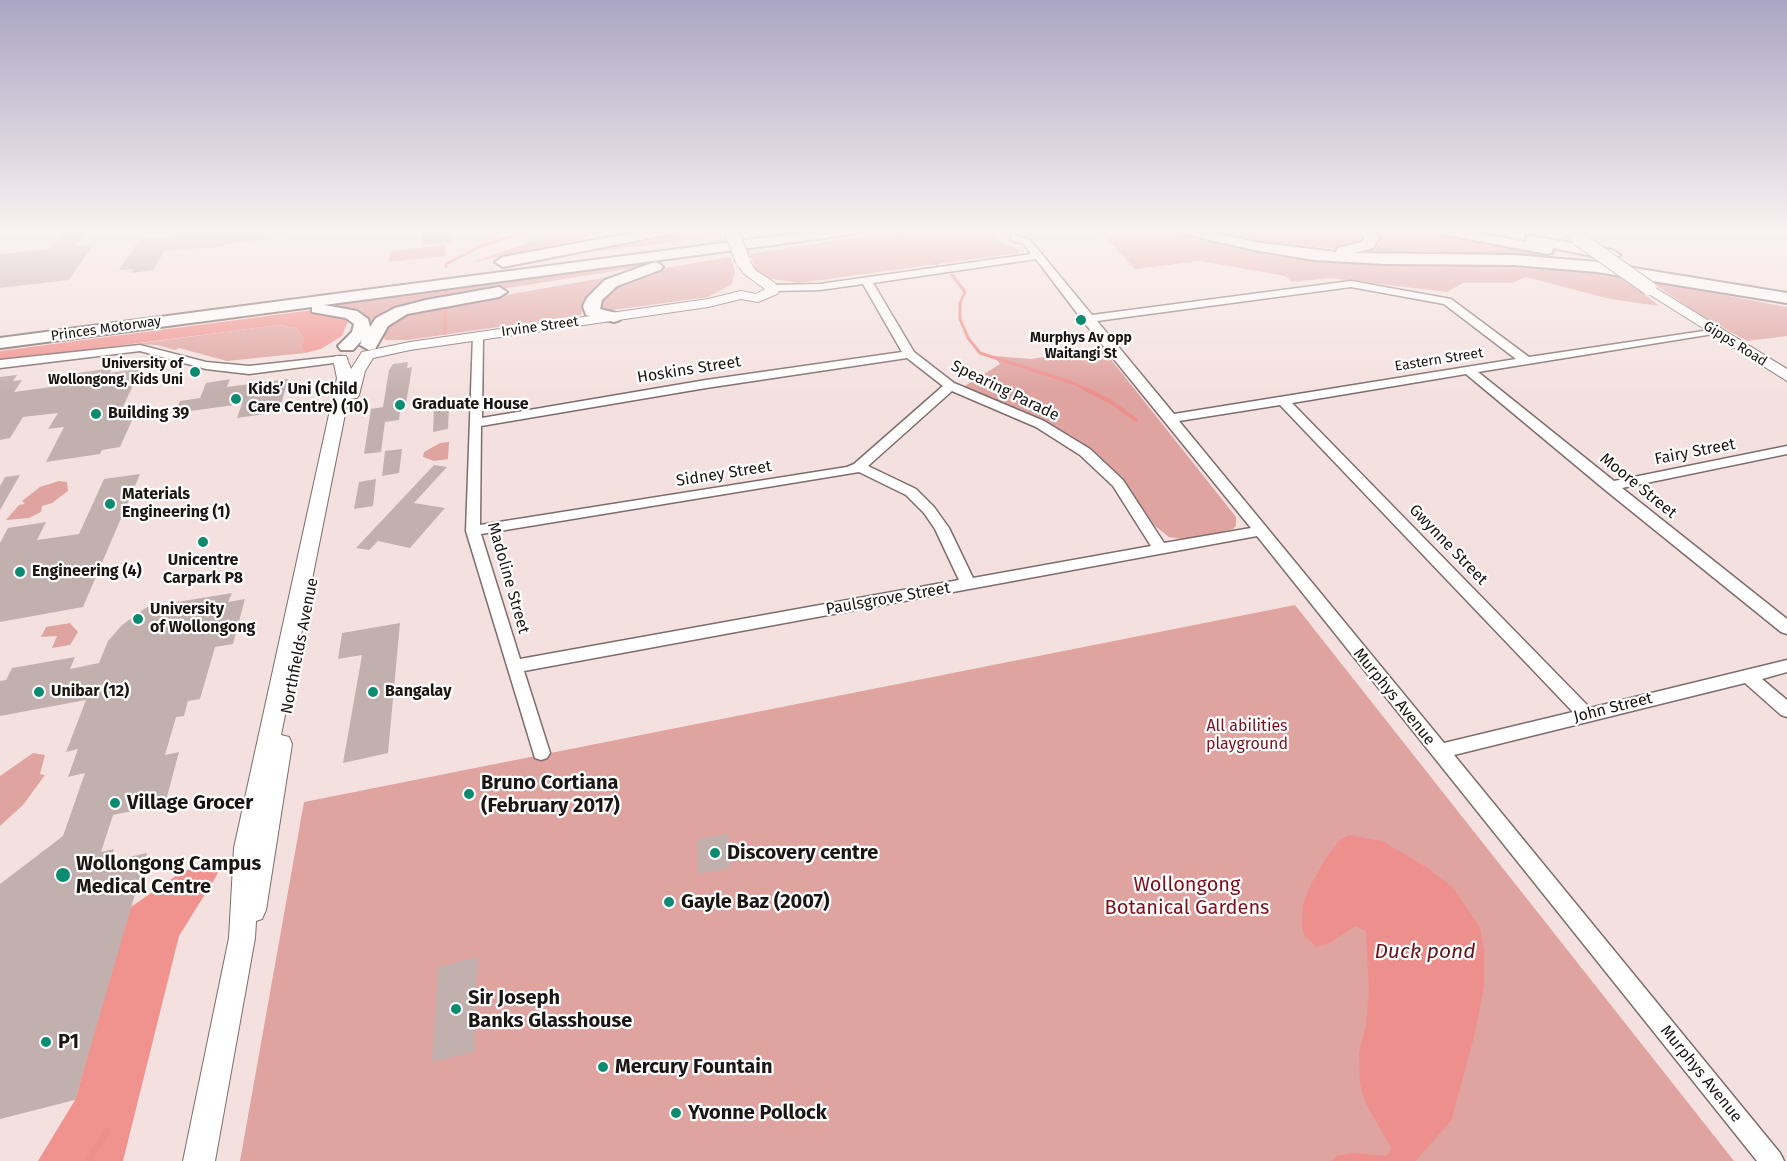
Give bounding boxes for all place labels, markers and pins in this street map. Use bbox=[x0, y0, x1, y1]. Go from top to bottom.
marker: Murphys Av opp Waitangi St bbox=[1074, 313, 1088, 327]
place label: Murphys Av opp Waitangi St bbox=[1030, 330, 1132, 362]
place label: University of Wollongong, Kids Uni bbox=[48, 356, 183, 388]
marker: University of Wollongong, Kids Uni bbox=[188, 365, 202, 379]
place label: Kids’ Uni (Child Care Centre) (10) bbox=[248, 380, 368, 418]
marker: Kids’ Uni (Child Care Centre) (10) bbox=[229, 392, 243, 406]
place label: Graduate House bbox=[412, 395, 529, 415]
marker: Graduate House bbox=[393, 398, 407, 412]
place label: Building 39 bbox=[108, 404, 189, 424]
marker: Building 39 bbox=[89, 407, 103, 421]
place label: Materials Engineering (1) bbox=[122, 485, 230, 523]
marker: Materials Engineering (1) bbox=[103, 497, 117, 511]
marker: Unicentre Carpark P8 bbox=[196, 535, 210, 549]
place label: Unicentre Carpark P8 bbox=[163, 551, 243, 589]
place label: Engineering (4) bbox=[32, 562, 142, 582]
marker: Engineering (4) bbox=[13, 565, 27, 579]
place label: University of Wollongong bbox=[150, 600, 255, 638]
marker: University of Wollongong bbox=[131, 612, 145, 626]
place label: Unibar (12) bbox=[51, 682, 129, 702]
place label: Bangalay bbox=[385, 682, 451, 702]
marker: Unibar (12) bbox=[32, 685, 46, 699]
marker: Bangalay bbox=[366, 685, 380, 699]
place label: Bruno Cortiana (February 2017) bbox=[481, 771, 620, 818]
marker: Bruno Cortiana (February 2017) bbox=[462, 787, 476, 801]
place label: Village Grocer bbox=[127, 791, 253, 815]
marker: Village Grocer bbox=[108, 796, 122, 810]
place label: Discovery centre bbox=[727, 841, 878, 865]
marker: Discovery centre bbox=[708, 846, 722, 860]
place label: Wollongong Campus Medical Centre bbox=[76, 852, 261, 899]
marker: Wollongong Campus Medical Centre bbox=[54, 866, 72, 884]
place label: Gayle Baz (2007) bbox=[681, 890, 829, 914]
marker: Gayle Baz (2007) bbox=[662, 895, 676, 909]
place label: Sir Joseph Banks Glasshouse bbox=[468, 986, 632, 1033]
marker: Sir Joseph Banks Glasshouse bbox=[449, 1002, 463, 1016]
place label: P1 bbox=[58, 1030, 79, 1054]
marker: P1 bbox=[39, 1035, 53, 1049]
place label: Mercury Fountain bbox=[615, 1055, 772, 1079]
marker: Mercury Fountain bbox=[596, 1060, 610, 1074]
place label: Yvonne Pollock bbox=[688, 1101, 827, 1125]
marker: Yvonne Pollock bbox=[669, 1106, 683, 1120]

